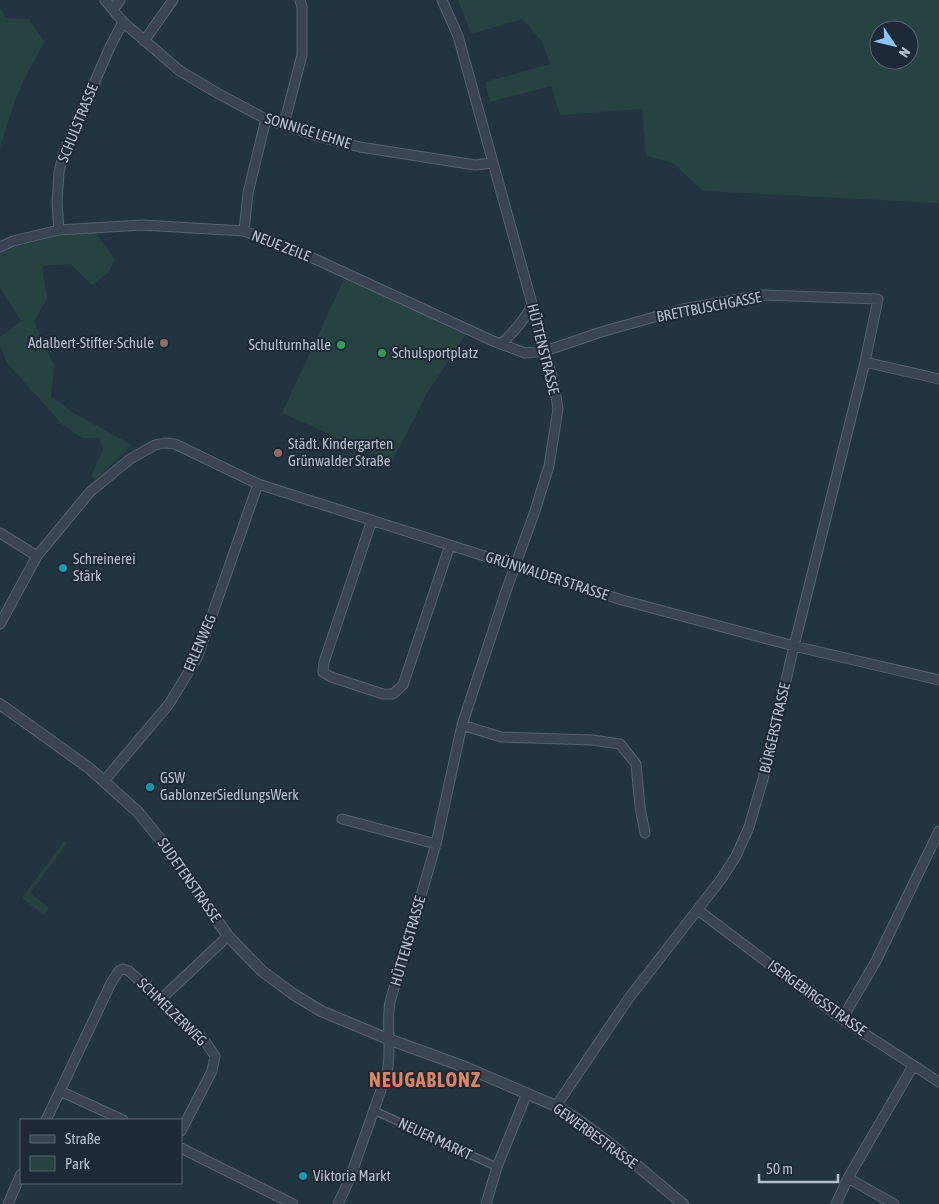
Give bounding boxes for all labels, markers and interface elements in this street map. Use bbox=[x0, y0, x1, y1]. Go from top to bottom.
north arrow bbox=[869, 20, 919, 70]
text: N bbox=[896, 44, 914, 60]
street label: SCHULSTRASSE bbox=[54, 81, 101, 165]
street label: SONNIGE LEHNE bbox=[263, 109, 354, 152]
street label: NEUE ZEILE bbox=[249, 227, 314, 265]
street label: BRETTBUSCHGASSE bbox=[655, 288, 763, 325]
street label: HÜTTENSTRASSE bbox=[524, 302, 563, 396]
place label: Adalbert-Stifter-Schule bbox=[28, 334, 154, 351]
place label: Schulturnhalle bbox=[249, 336, 331, 353]
marker: Adalbert-Stifter-Schule bbox=[158, 337, 170, 349]
marker: Schulturnhalle bbox=[335, 339, 347, 351]
place label: Schulsportplatz bbox=[392, 344, 479, 361]
marker: Schulsportplatz bbox=[376, 347, 388, 359]
place label: Städt. Kindergarten Grünwalder Straße bbox=[288, 435, 393, 469]
marker: Städt. Kindergarten Grünwalder Straße bbox=[272, 447, 284, 459]
street label: GRÜNWALDER STRASSE bbox=[484, 548, 611, 604]
place label: Schreinerei Stärk bbox=[73, 550, 136, 584]
marker: Schreinerei Stärk bbox=[57, 562, 69, 574]
street label: ERLENWEG bbox=[180, 612, 219, 674]
street label: BÜRGERSTRASSE bbox=[756, 681, 793, 775]
place label: GSW GablonzerSiedlungsWerk bbox=[160, 769, 299, 803]
marker: GSW GablonzerSiedlungsWerk bbox=[144, 781, 156, 793]
street label: SUDETENSTRASSE bbox=[154, 834, 225, 925]
street label: HÜTTENSTRASSE bbox=[387, 893, 429, 988]
street label: ISERGEBIRGSSTRASSE bbox=[765, 956, 870, 1039]
street label: SCHMELZERWEG bbox=[134, 974, 211, 1049]
district label: NEUGABLONZ bbox=[369, 1068, 481, 1091]
street label: GEWERBESTRASSE bbox=[550, 1100, 641, 1172]
street label: NEUER MARKT bbox=[396, 1114, 475, 1163]
legend bbox=[20, 1119, 182, 1184]
text: Straße bbox=[65, 1130, 101, 1147]
scale bar bbox=[759, 1152, 838, 1184]
text: Park bbox=[65, 1155, 90, 1172]
text: 50 m bbox=[766, 1160, 793, 1177]
place label: Viktoria Markt bbox=[313, 1167, 391, 1184]
marker: Viktoria Markt bbox=[297, 1170, 309, 1182]

